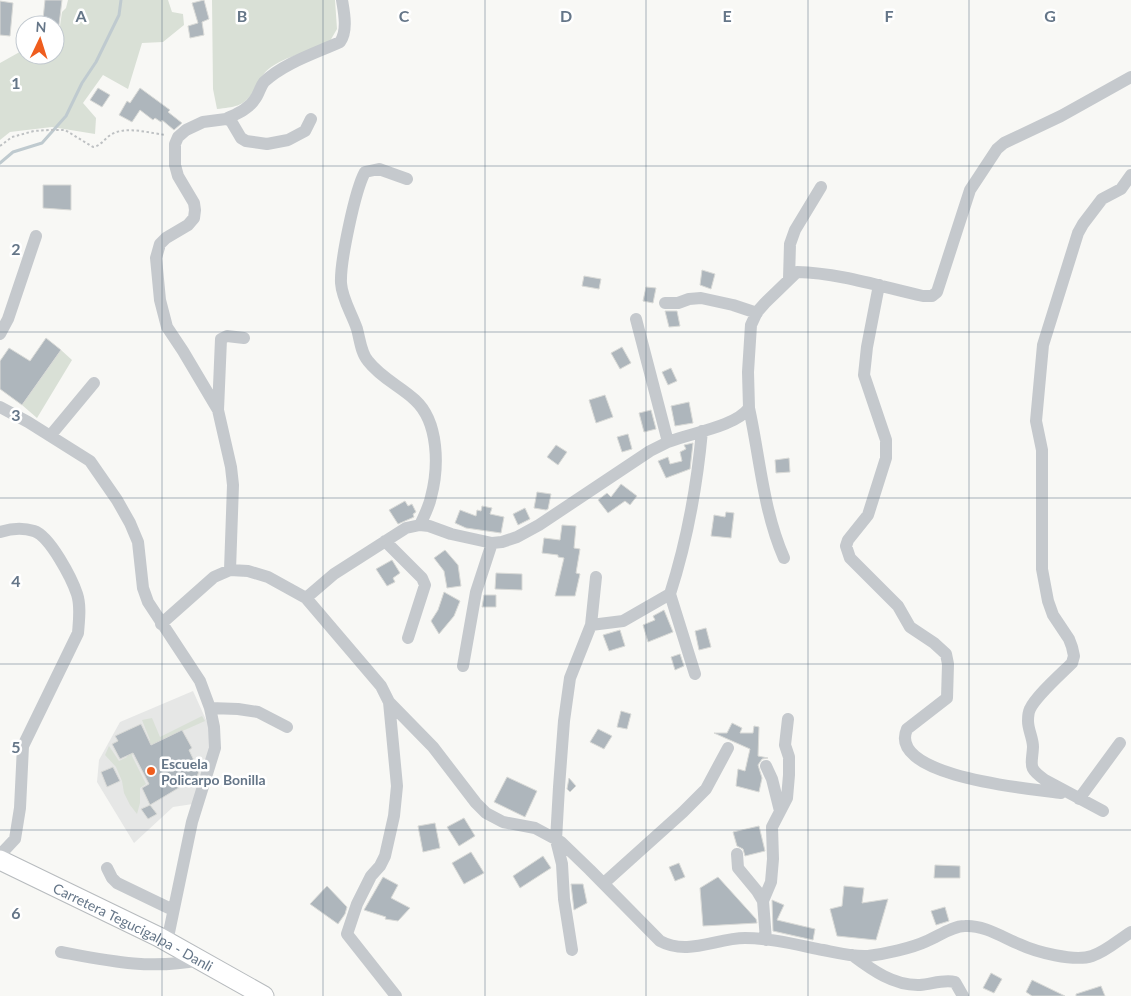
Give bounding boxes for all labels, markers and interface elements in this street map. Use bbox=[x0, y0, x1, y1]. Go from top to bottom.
text: A bbox=[74, 6, 87, 25]
text: B bbox=[237, 6, 247, 25]
text: C bbox=[399, 6, 410, 25]
text: D bbox=[560, 6, 572, 25]
text: E bbox=[722, 6, 732, 25]
text: F bbox=[884, 6, 894, 25]
text: G bbox=[1044, 6, 1056, 25]
north arrow bbox=[15, 15, 65, 65]
text: N bbox=[35, 18, 47, 35]
text: 1 bbox=[11, 73, 21, 92]
text: 2 bbox=[11, 239, 21, 258]
text: 3 bbox=[11, 405, 21, 424]
text: 4 bbox=[11, 571, 21, 590]
text: 5 bbox=[11, 737, 21, 756]
place label: Escuela Policarpo Bonilla bbox=[161, 755, 266, 788]
marker: Escuela Policarpo Bonilla bbox=[145, 765, 157, 777]
street label: Carretera Tegucigalpa - Danli bbox=[51, 879, 216, 974]
text: 6 bbox=[11, 903, 21, 922]

